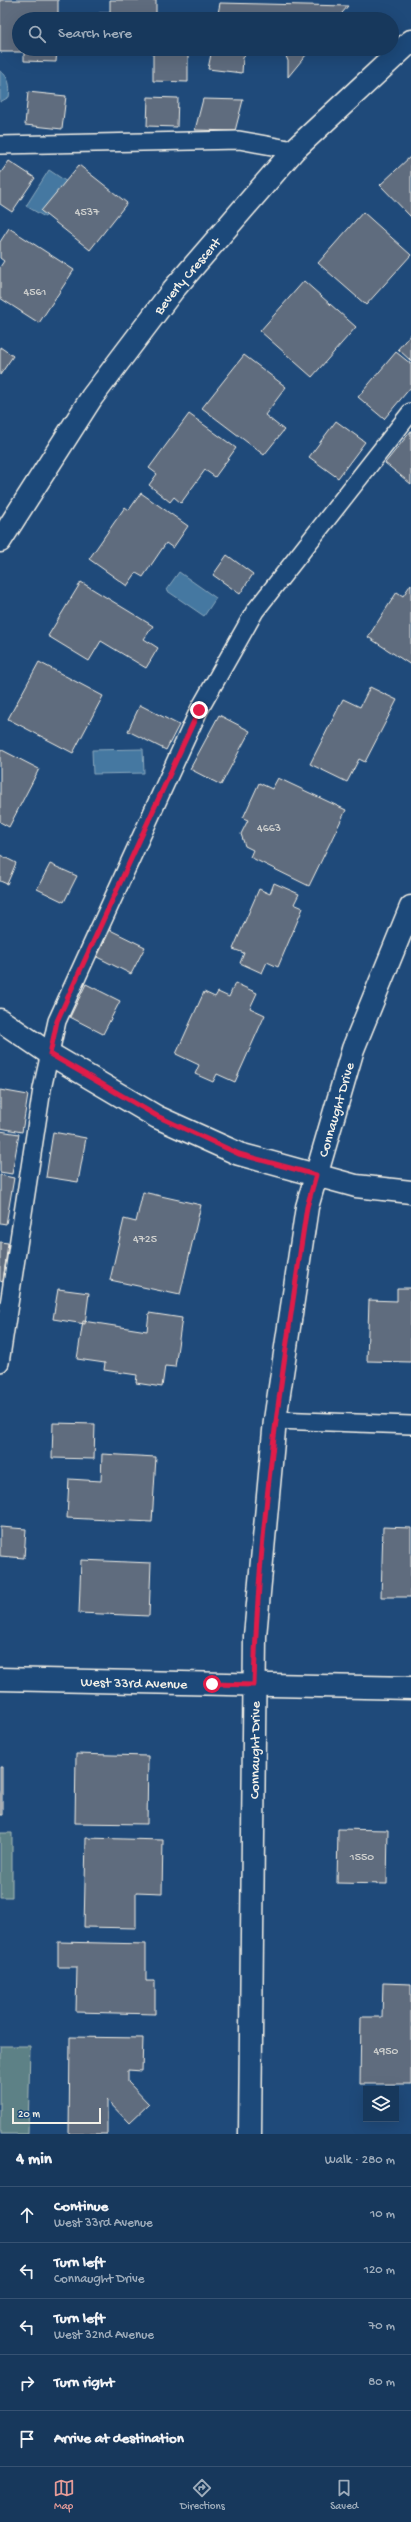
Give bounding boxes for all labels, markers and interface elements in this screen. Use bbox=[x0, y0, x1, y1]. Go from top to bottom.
search box bbox=[12, 12, 399, 56]
icon: search bbox=[26, 23, 48, 45]
text: Search here bbox=[58, 25, 132, 43]
house number: 4537 bbox=[75, 206, 100, 220]
street label: Beverly Crescent bbox=[151, 234, 226, 320]
house number: 4561 bbox=[24, 286, 47, 300]
route end bbox=[190, 701, 208, 719]
house number: 4663 bbox=[257, 822, 281, 836]
street label: Connaught Drive bbox=[316, 1060, 360, 1159]
house number: 4725 bbox=[133, 1233, 157, 1247]
street label: West 33rd Avenue bbox=[80, 1675, 188, 1694]
route start bbox=[203, 1675, 221, 1693]
street label: Connaught Drive bbox=[247, 1700, 265, 1799]
house number: 1550 bbox=[349, 1851, 374, 1865]
house number: 4950 bbox=[374, 2045, 399, 2059]
map controls bbox=[363, 2086, 399, 2122]
button: layers bbox=[363, 2086, 399, 2122]
scale bar bbox=[12, 2106, 101, 2125]
text: 20 m bbox=[18, 2109, 40, 2121]
text: 4 min bbox=[16, 2150, 52, 2170]
text: Walk · 280 m bbox=[325, 2153, 395, 2168]
text: Continue bbox=[54, 2198, 108, 2216]
icon: ahead bbox=[16, 2204, 38, 2226]
text: 10 m bbox=[370, 2207, 395, 2222]
text: West 33rd Avenue bbox=[54, 2216, 153, 2231]
text: Turn left bbox=[54, 2254, 105, 2272]
icon: left bbox=[16, 2260, 38, 2282]
text: 120 m bbox=[364, 2263, 395, 2278]
text: Connaught Drive bbox=[54, 2272, 145, 2287]
text: Turn left bbox=[54, 2310, 105, 2328]
icon: left bbox=[16, 2316, 38, 2338]
text: 70 m bbox=[369, 2319, 395, 2334]
text: West 32nd Avenue bbox=[54, 2328, 154, 2343]
icon: right bbox=[16, 2372, 38, 2394]
text: Turn right bbox=[54, 2374, 114, 2392]
text: 80 m bbox=[368, 2375, 395, 2390]
icon: arrive bbox=[16, 2428, 38, 2450]
text: Arrive at destination bbox=[54, 2430, 184, 2448]
tab: Map bbox=[53, 2477, 75, 2513]
tab: Directions bbox=[180, 2477, 225, 2513]
tab: Saved bbox=[330, 2477, 358, 2513]

